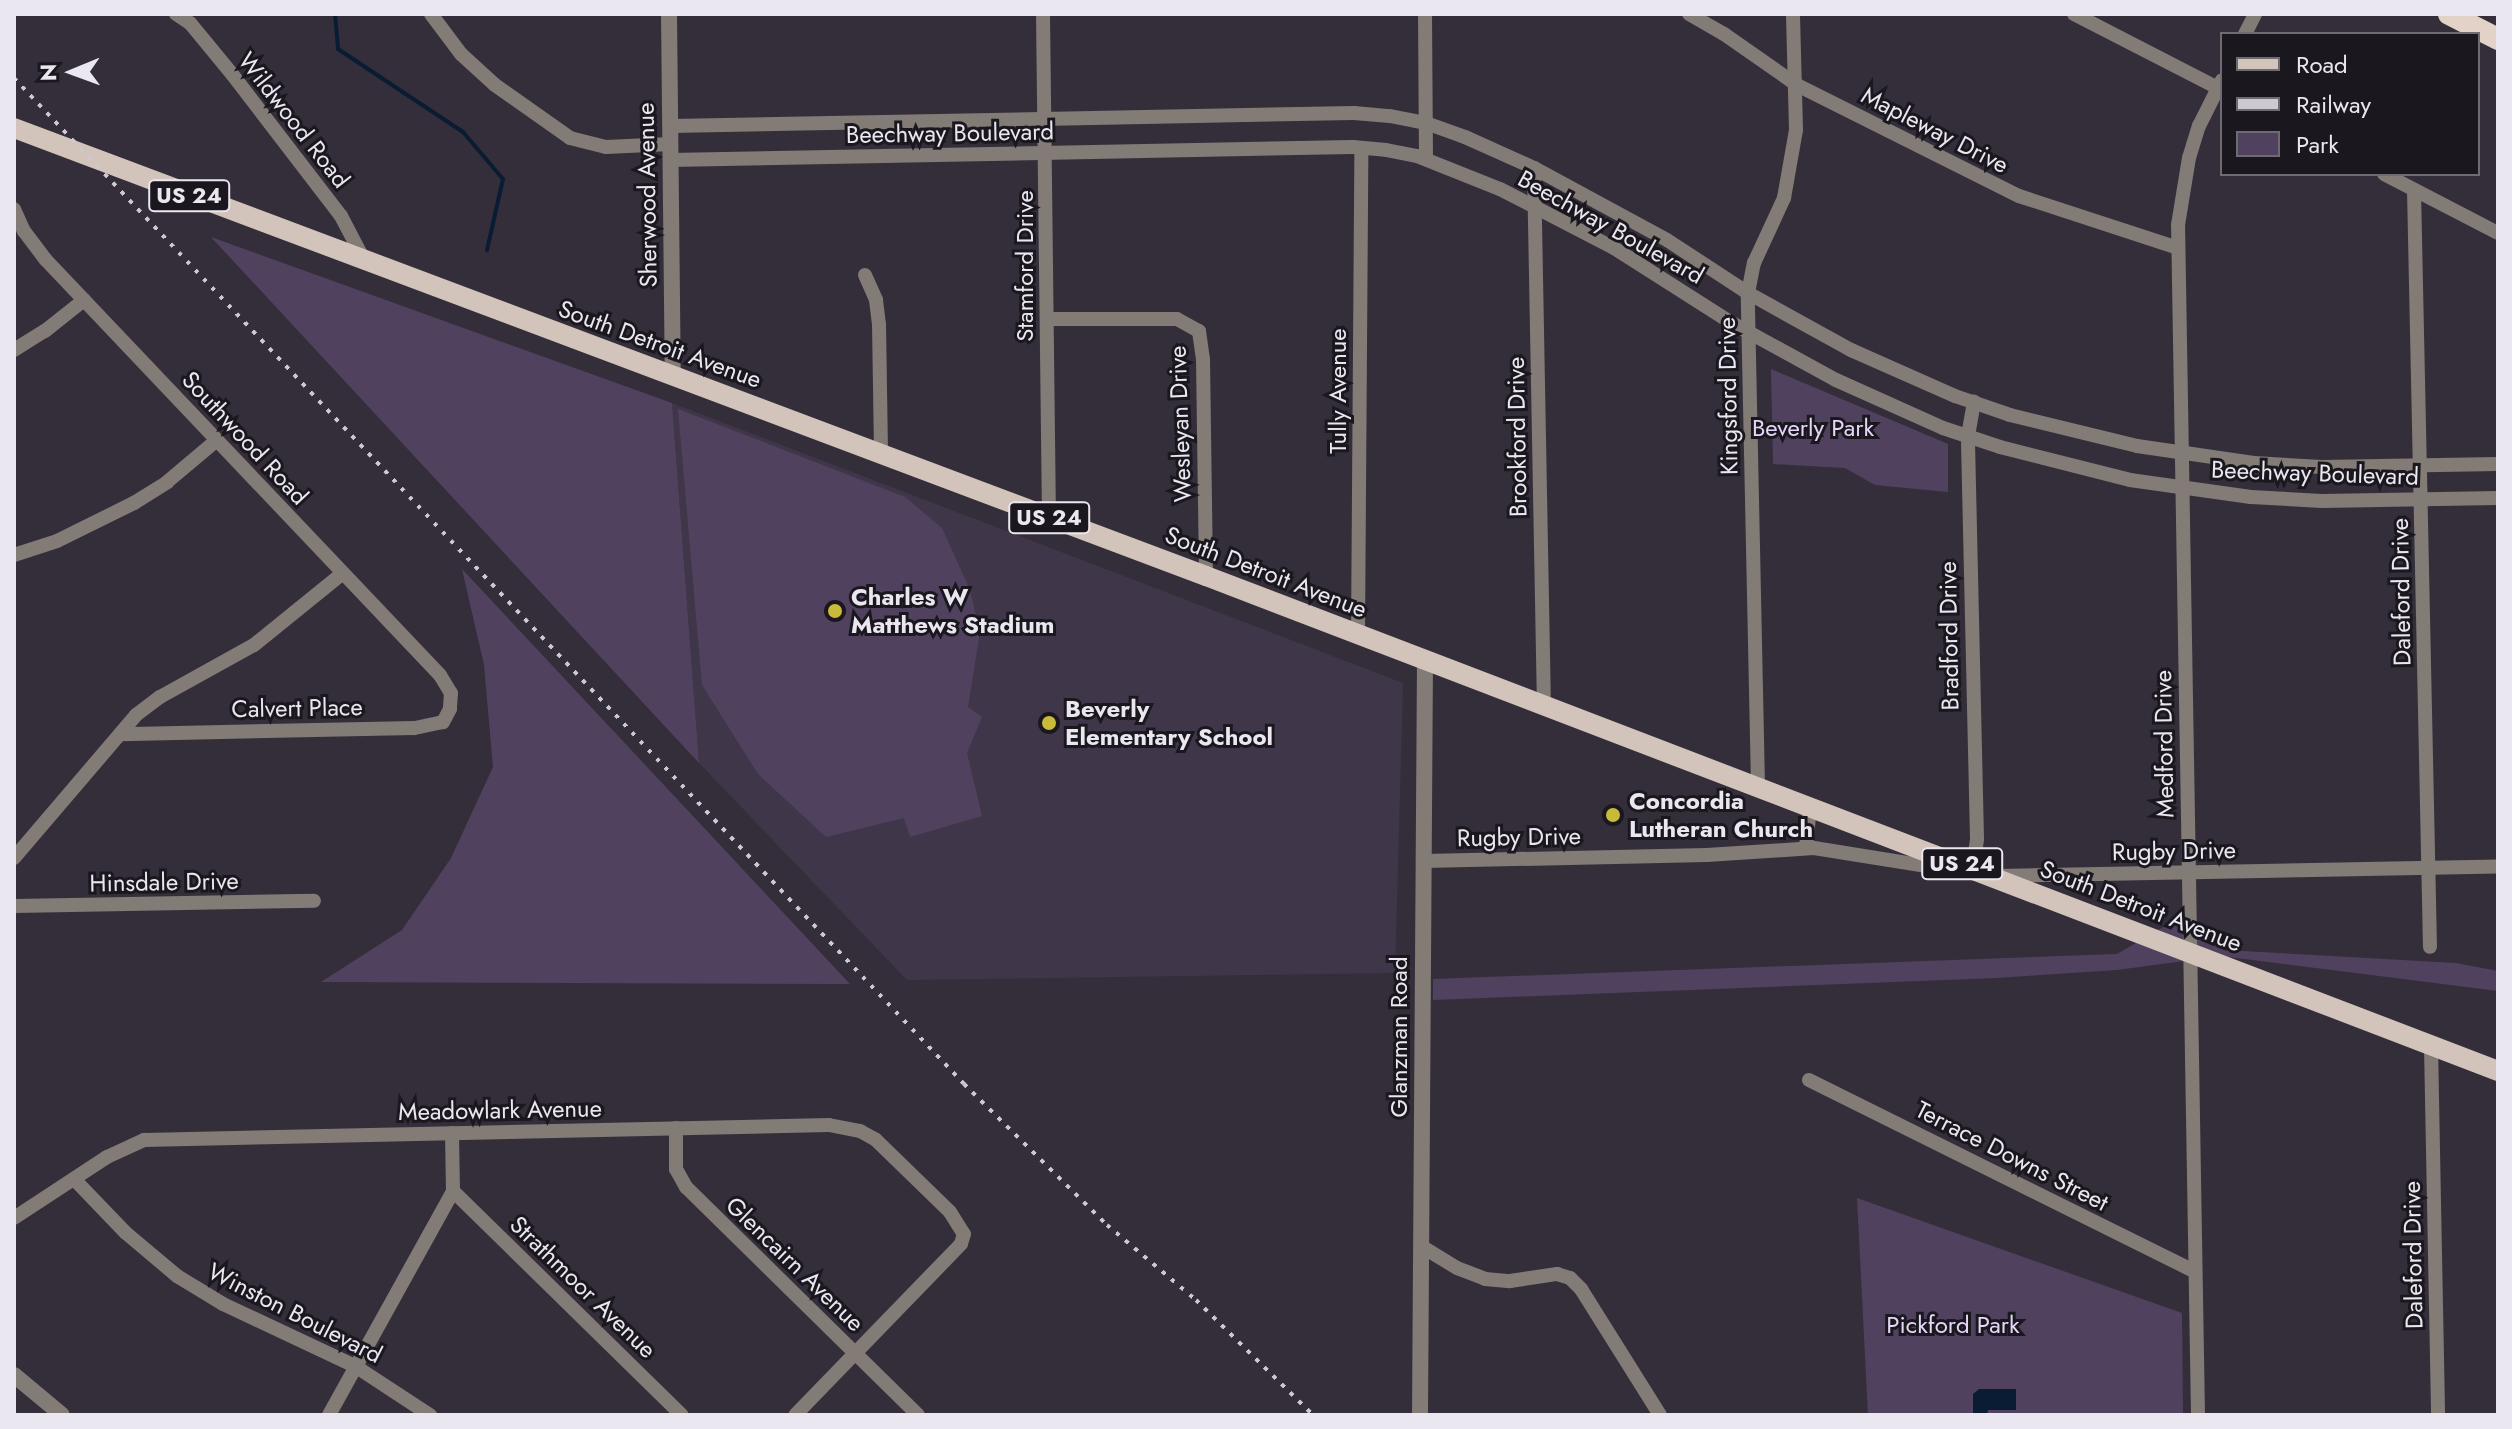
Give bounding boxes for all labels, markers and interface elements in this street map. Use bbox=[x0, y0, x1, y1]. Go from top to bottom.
north arrow bbox=[32, 32, 112, 112]
legend bbox=[2220, 32, 2480, 176]
street label: Wildwood Road bbox=[232, 47, 356, 193]
text: Road bbox=[2296, 47, 2348, 82]
text: N bbox=[32, 63, 64, 81]
street label: Mapleway Drive bbox=[1857, 81, 2013, 179]
text: Railway bbox=[2296, 87, 2371, 122]
street label: Sherwood Avenue bbox=[631, 102, 663, 288]
street label: Beechway Boulevard bbox=[846, 117, 1054, 149]
text: Park bbox=[2296, 127, 2339, 162]
street label: Beechway Boulevard bbox=[1513, 164, 1709, 290]
road number: US 24 bbox=[147, 178, 231, 214]
street label: Stamford Drive bbox=[1011, 190, 1039, 342]
street label: South Detroit Avenue bbox=[555, 294, 765, 394]
street label: Kingsford Drive bbox=[1712, 317, 1744, 475]
street label: Tully Avenue bbox=[1324, 328, 1352, 454]
street label: Wesleyan Drive bbox=[1163, 345, 1197, 503]
street label: Brookford Drive bbox=[1501, 357, 1533, 517]
street label: Southwood Road bbox=[176, 365, 314, 511]
park label: Beverly Park bbox=[1752, 414, 1874, 442]
street label: Beechway Boulevard bbox=[2210, 455, 2420, 491]
road number: US 24 bbox=[1007, 500, 1091, 536]
street label: Daleford Drive bbox=[2385, 518, 2417, 666]
street label: South Detroit Avenue bbox=[1161, 520, 1371, 624]
street label: Bradford Drive bbox=[1933, 561, 1965, 711]
place label: Charles W Matthews Stadium bbox=[851, 583, 1055, 639]
marker: Charles W Matthews Stadium bbox=[826, 602, 844, 620]
street label: Medford Drive bbox=[2148, 670, 2180, 818]
street label: Calvert Place bbox=[231, 692, 363, 724]
place label: Beverly Elementary School bbox=[1065, 695, 1273, 751]
marker: Beverly Elementary School bbox=[1040, 714, 1058, 732]
place label: Concordia Lutheran Church bbox=[1629, 787, 1813, 843]
marker: Concordia Lutheran Church bbox=[1604, 806, 1622, 824]
street label: Rugby Drive bbox=[1457, 822, 1581, 852]
street label: Rugby Drive bbox=[2112, 836, 2236, 866]
road number: US 24 bbox=[1920, 846, 2004, 882]
street label: South Detroit Avenue bbox=[2036, 854, 2246, 958]
street label: Hinsdale Drive bbox=[89, 866, 239, 898]
street label: Glanzman Road bbox=[1385, 956, 1413, 1118]
street label: Meadowlark Avenue bbox=[398, 1094, 602, 1126]
street label: Terrace Downs Street bbox=[1911, 1095, 2113, 1217]
street label: Daleford Drive bbox=[2397, 1181, 2429, 1329]
street label: Glencairn Avenue bbox=[720, 1191, 870, 1337]
street label: Strathmoor Avenue bbox=[504, 1210, 662, 1364]
street label: Winston Boulevard bbox=[203, 1257, 387, 1369]
park label: Pickford Park bbox=[1886, 1311, 2020, 1339]

